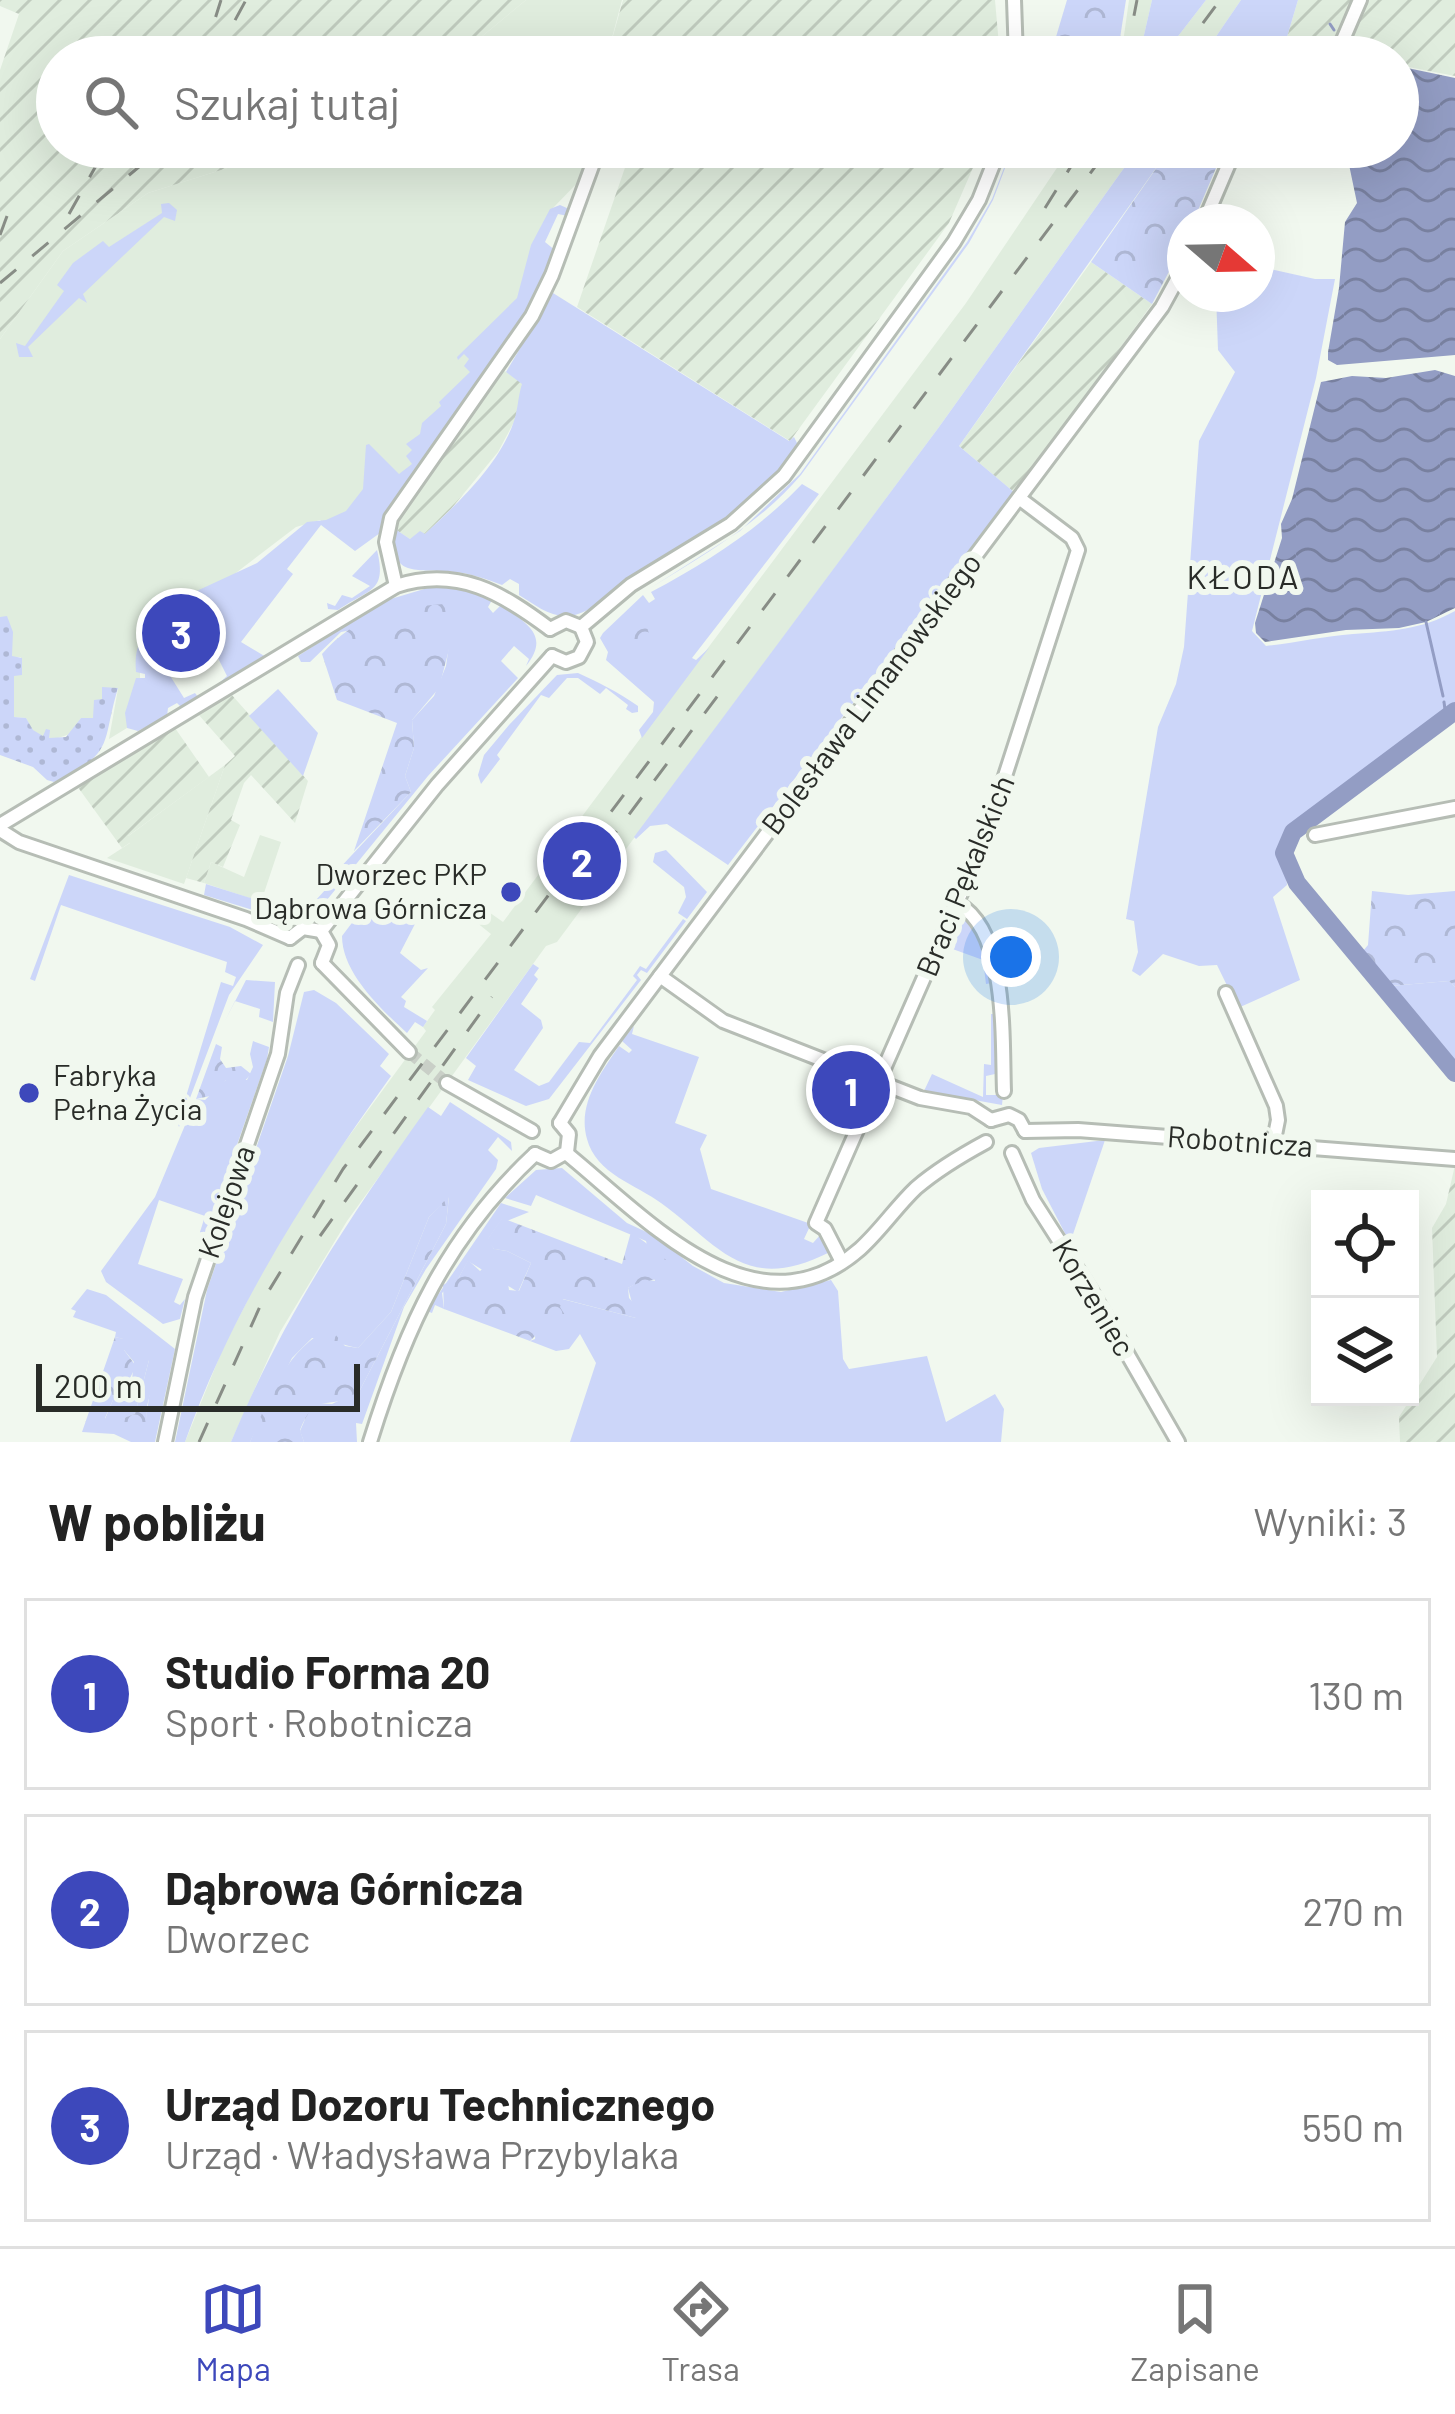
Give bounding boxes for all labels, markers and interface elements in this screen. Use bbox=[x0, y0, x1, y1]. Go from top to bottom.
search box bbox=[36, 36, 1419, 168]
icon: search bbox=[78, 69, 144, 135]
text: Szukaj tutaj bbox=[174, 75, 401, 129]
north arrow bbox=[1167, 204, 1275, 312]
street label: Bolesława Limanowskiego bbox=[753, 545, 988, 841]
district label: KŁODA bbox=[1186, 556, 1302, 596]
pin: 3 bbox=[142, 588, 220, 678]
street label: Braci Pękalskich bbox=[907, 770, 1021, 981]
pin: 2 bbox=[543, 816, 621, 906]
place label: Dworzec PKP Dąbrowa Górnicza bbox=[254, 855, 487, 925]
marker: Dworzec PKP Dąbrowa Górnicza bbox=[498, 879, 524, 905]
your location bbox=[981, 927, 1041, 987]
pin: 1 bbox=[812, 1045, 890, 1135]
place label: Fabryka Pełna Życia bbox=[53, 1056, 202, 1126]
marker: Fabryka Pełna Życia bbox=[16, 1080, 42, 1106]
street label: Robotnicza bbox=[1166, 1117, 1314, 1163]
street label: Kolejowa bbox=[189, 1140, 261, 1262]
map controls bbox=[1311, 1190, 1419, 1406]
button: locate bbox=[1311, 1190, 1419, 1298]
street label: Korzeniec bbox=[1046, 1232, 1144, 1362]
button: layers bbox=[1311, 1298, 1419, 1406]
scale bar bbox=[36, 1358, 360, 1411]
text: 200 m bbox=[54, 1365, 143, 1405]
text: W pobliżu bbox=[48, 1490, 266, 1551]
text: Wyniki: 3 bbox=[1254, 1497, 1407, 1544]
text: Studio Forma 20 bbox=[165, 1644, 491, 1698]
text: 1 bbox=[83, 1671, 97, 1718]
text: 130 m bbox=[1308, 1671, 1404, 1718]
text: Sport · Robotnicza bbox=[165, 1698, 473, 1745]
text: Dąbrowa Górnicza bbox=[165, 1860, 524, 1914]
text: 2 bbox=[79, 1887, 101, 1934]
text: 270 m bbox=[1303, 1887, 1404, 1934]
text: Dworzec bbox=[165, 1914, 310, 1961]
text: Urząd Dozoru Technicznego bbox=[165, 2076, 715, 2130]
text: 3 bbox=[79, 2103, 101, 2150]
text: 550 m bbox=[1302, 2103, 1404, 2150]
text: Urząd · Władysława Przybylaka bbox=[165, 2130, 679, 2177]
tab: Mapa bbox=[195, 2276, 271, 2388]
tab: Trasa bbox=[661, 2276, 740, 2388]
tab: Zapisane bbox=[1130, 2276, 1260, 2388]

